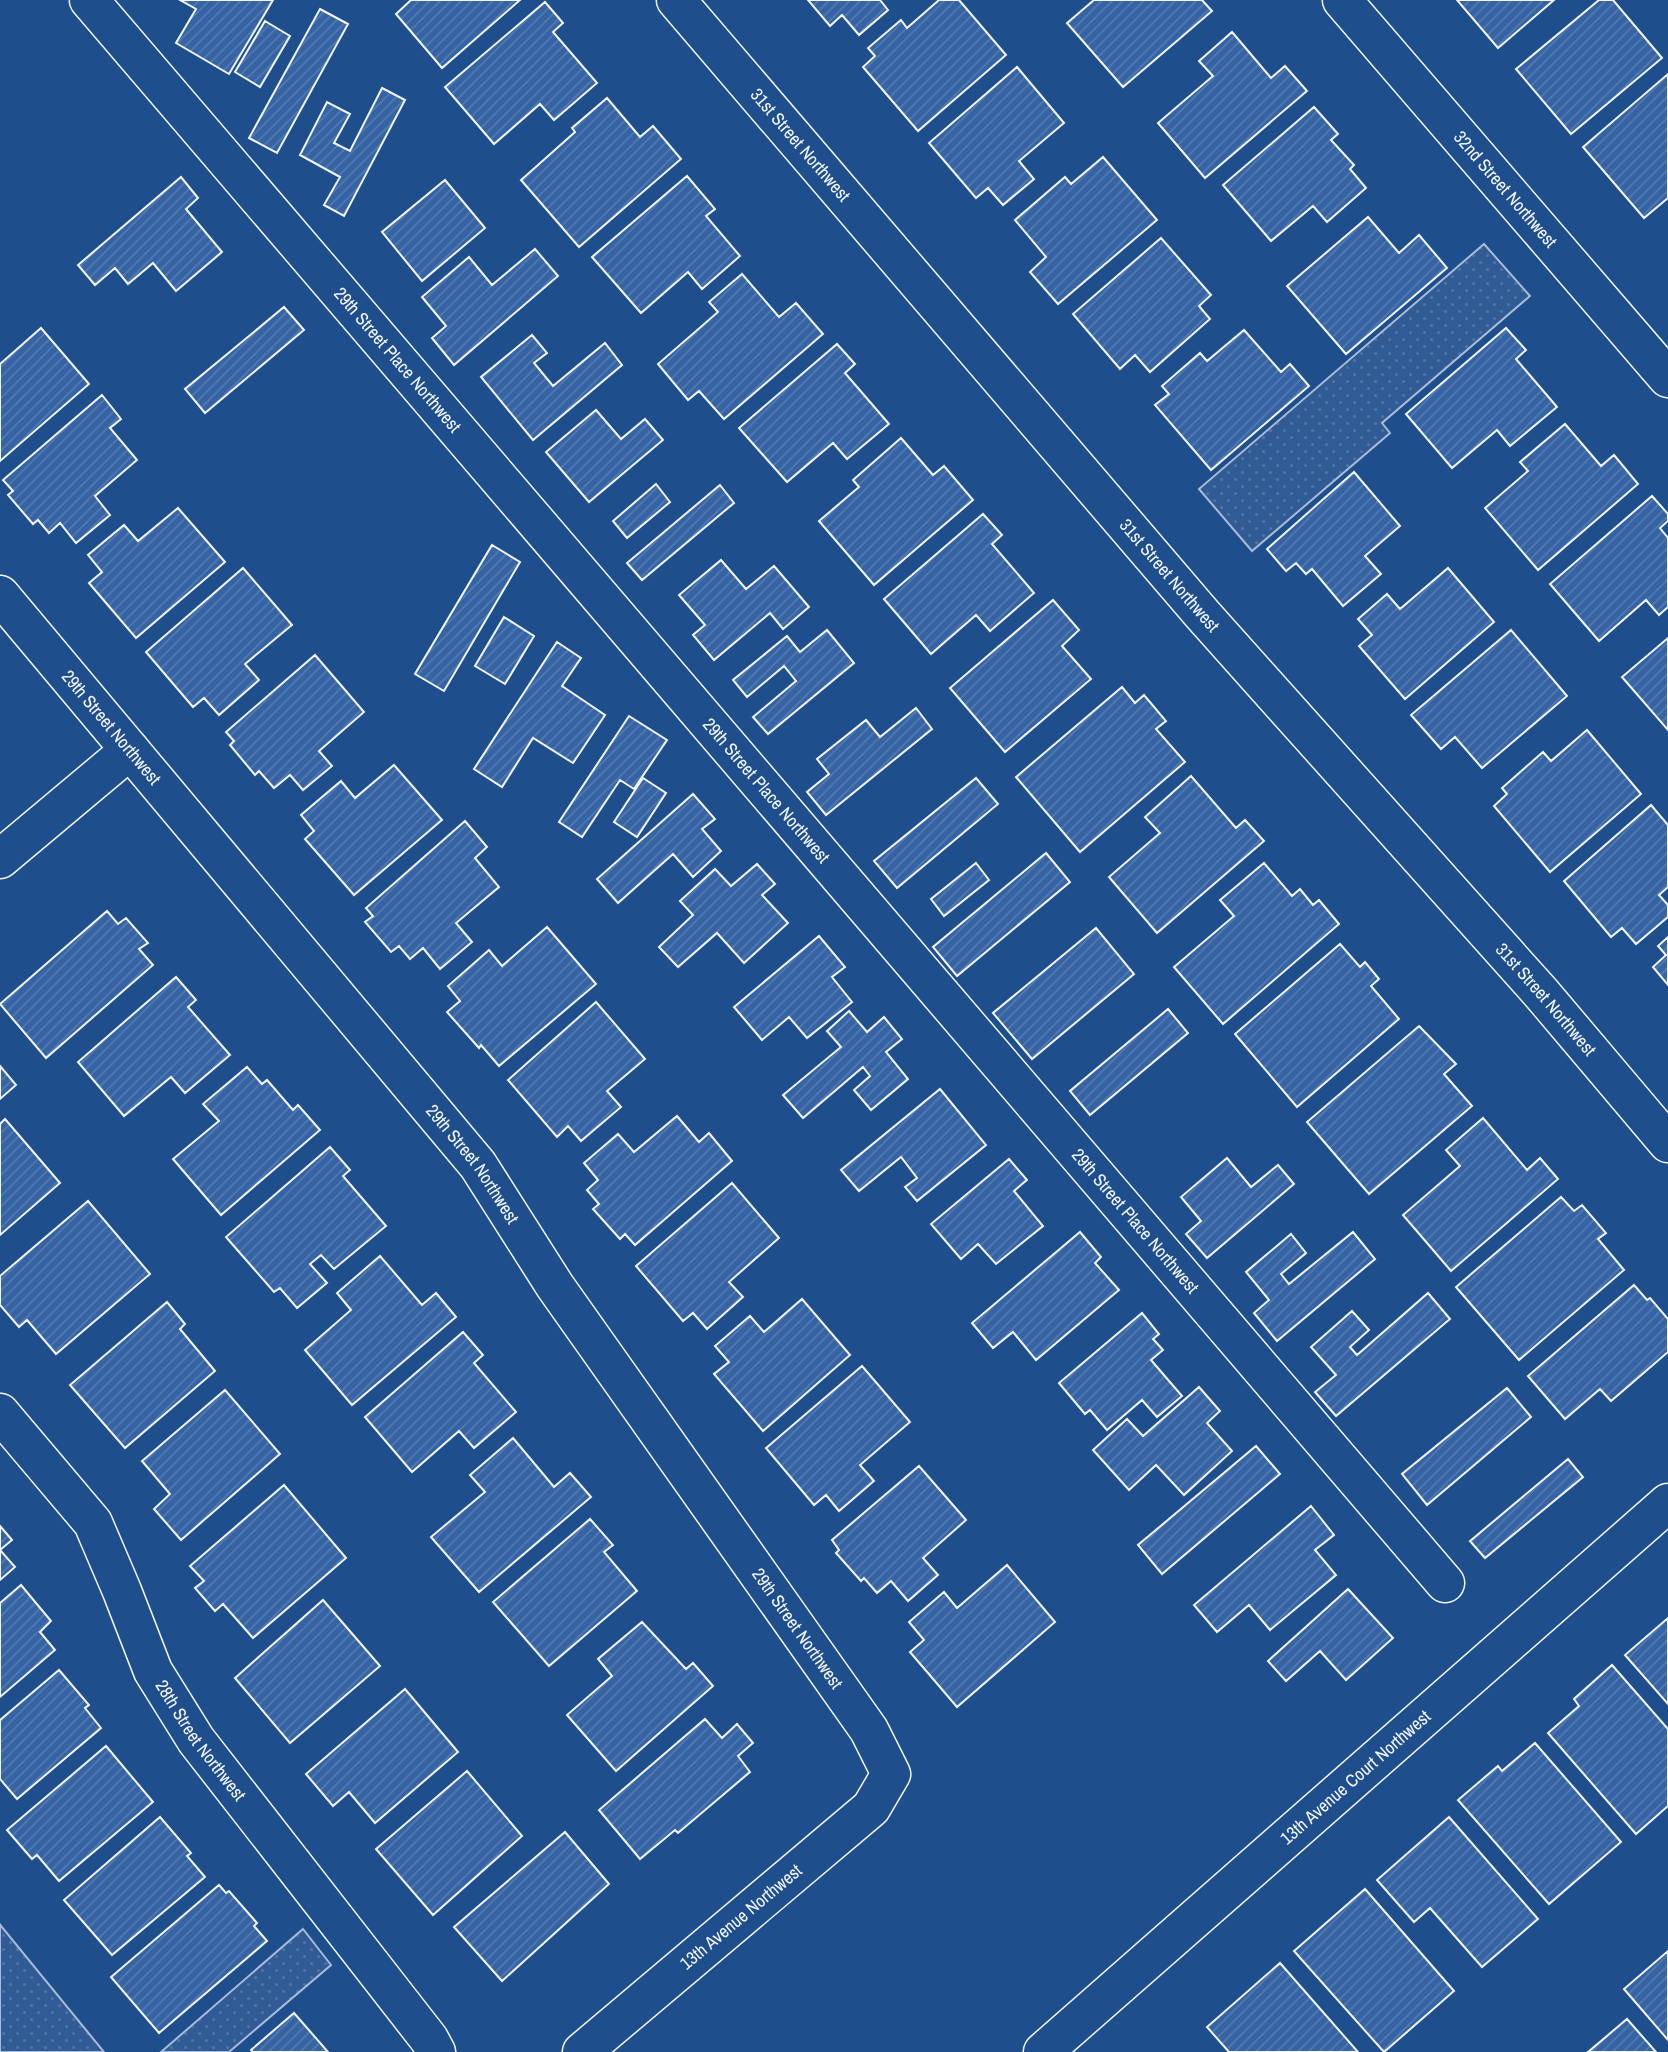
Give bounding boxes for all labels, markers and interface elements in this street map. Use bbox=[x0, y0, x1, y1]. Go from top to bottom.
street label: 31st Street Northwest bbox=[745, 83, 856, 207]
street label: 32nd Street Northwest bbox=[1448, 125, 1563, 253]
street label: 29th Street Place Northwest bbox=[328, 282, 467, 438]
street label: 31st Street Northwest bbox=[1114, 513, 1225, 637]
street label: 29th Street Northwest bbox=[56, 664, 167, 790]
street label: 29th Street Place Northwest bbox=[697, 712, 836, 868]
street label: 31st Street Northwest bbox=[1490, 937, 1602, 1061]
street label: 29th Street Northwest bbox=[420, 1099, 525, 1228]
street label: 29th Street Place Northwest bbox=[1066, 1143, 1205, 1299]
street label: 29th Street Northwest bbox=[746, 1563, 849, 1694]
street label: 28th Street Northwest bbox=[150, 1675, 252, 1806]
street label: 13th Avenue Court Northwest bbox=[1275, 1704, 1436, 1850]
street label: 13th Avenue Northwest bbox=[674, 1858, 807, 1975]

